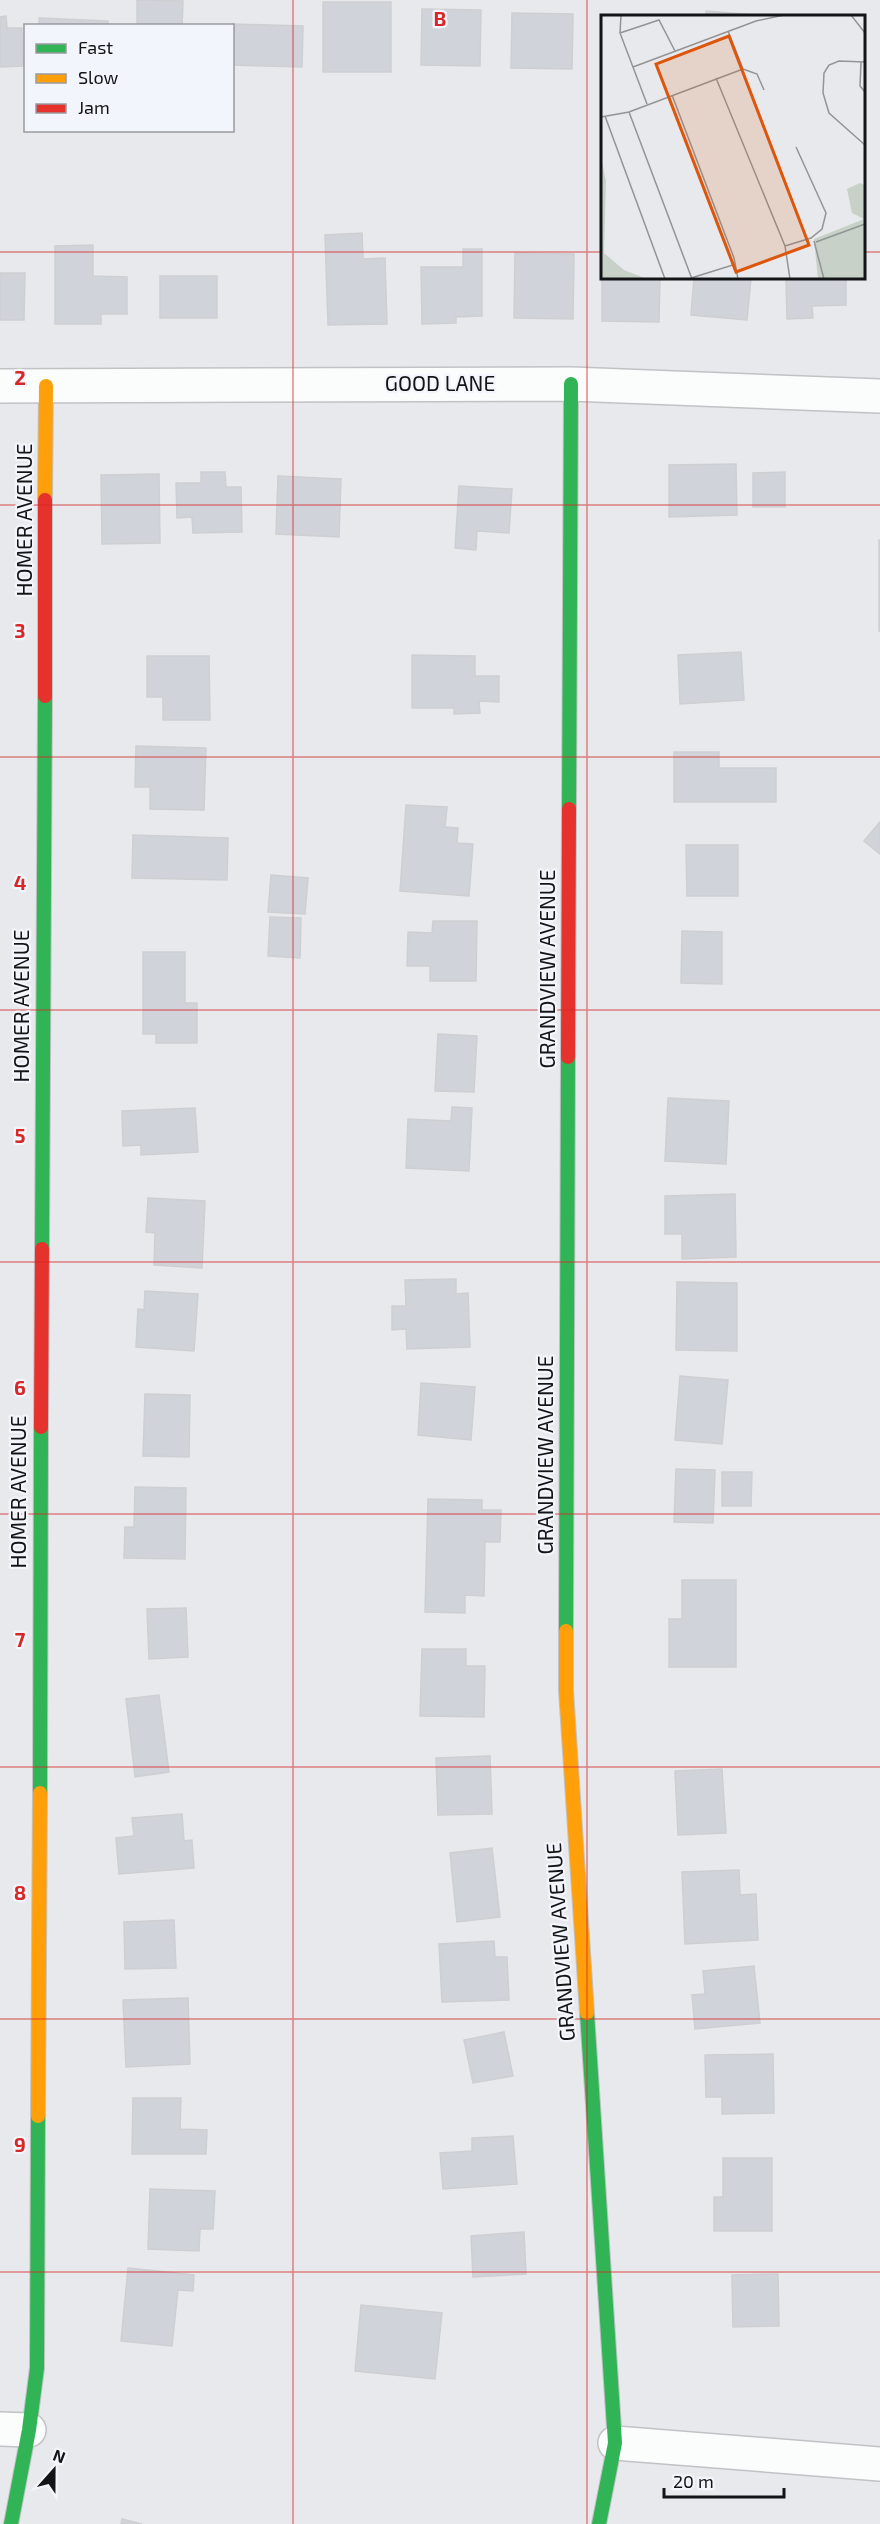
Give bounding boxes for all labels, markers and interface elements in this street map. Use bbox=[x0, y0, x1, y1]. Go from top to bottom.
text: B bbox=[434, 6, 446, 30]
inset map bbox=[601, 15, 865, 279]
legend bbox=[24, 24, 234, 132]
text: Fast bbox=[78, 36, 113, 58]
text: Slow bbox=[78, 66, 119, 88]
text: Jam bbox=[78, 96, 110, 118]
text: 2 bbox=[14, 365, 26, 389]
street label: GOOD LANE bbox=[385, 370, 495, 395]
street label: HOMER AVENUE bbox=[11, 444, 36, 596]
text: 3 bbox=[14, 618, 26, 642]
street label: GRANDVIEW AVENUE bbox=[534, 869, 559, 1069]
text: 4 bbox=[14, 870, 27, 894]
street label: HOMER AVENUE bbox=[8, 930, 33, 1082]
text: 5 bbox=[14, 1123, 26, 1147]
street label: GRANDVIEW AVENUE bbox=[532, 1355, 557, 1555]
text: 6 bbox=[14, 1375, 26, 1399]
street label: HOMER AVENUE bbox=[5, 1416, 30, 1568]
text: 7 bbox=[15, 1627, 26, 1651]
street label: GRANDVIEW AVENUE bbox=[540, 1842, 579, 2042]
text: 8 bbox=[14, 1880, 26, 1904]
text: 9 bbox=[14, 2132, 26, 2156]
north arrow bbox=[24, 2440, 84, 2500]
text: N bbox=[51, 2445, 68, 2466]
scale bar bbox=[664, 2461, 784, 2499]
text: 20 m bbox=[673, 2470, 714, 2492]

